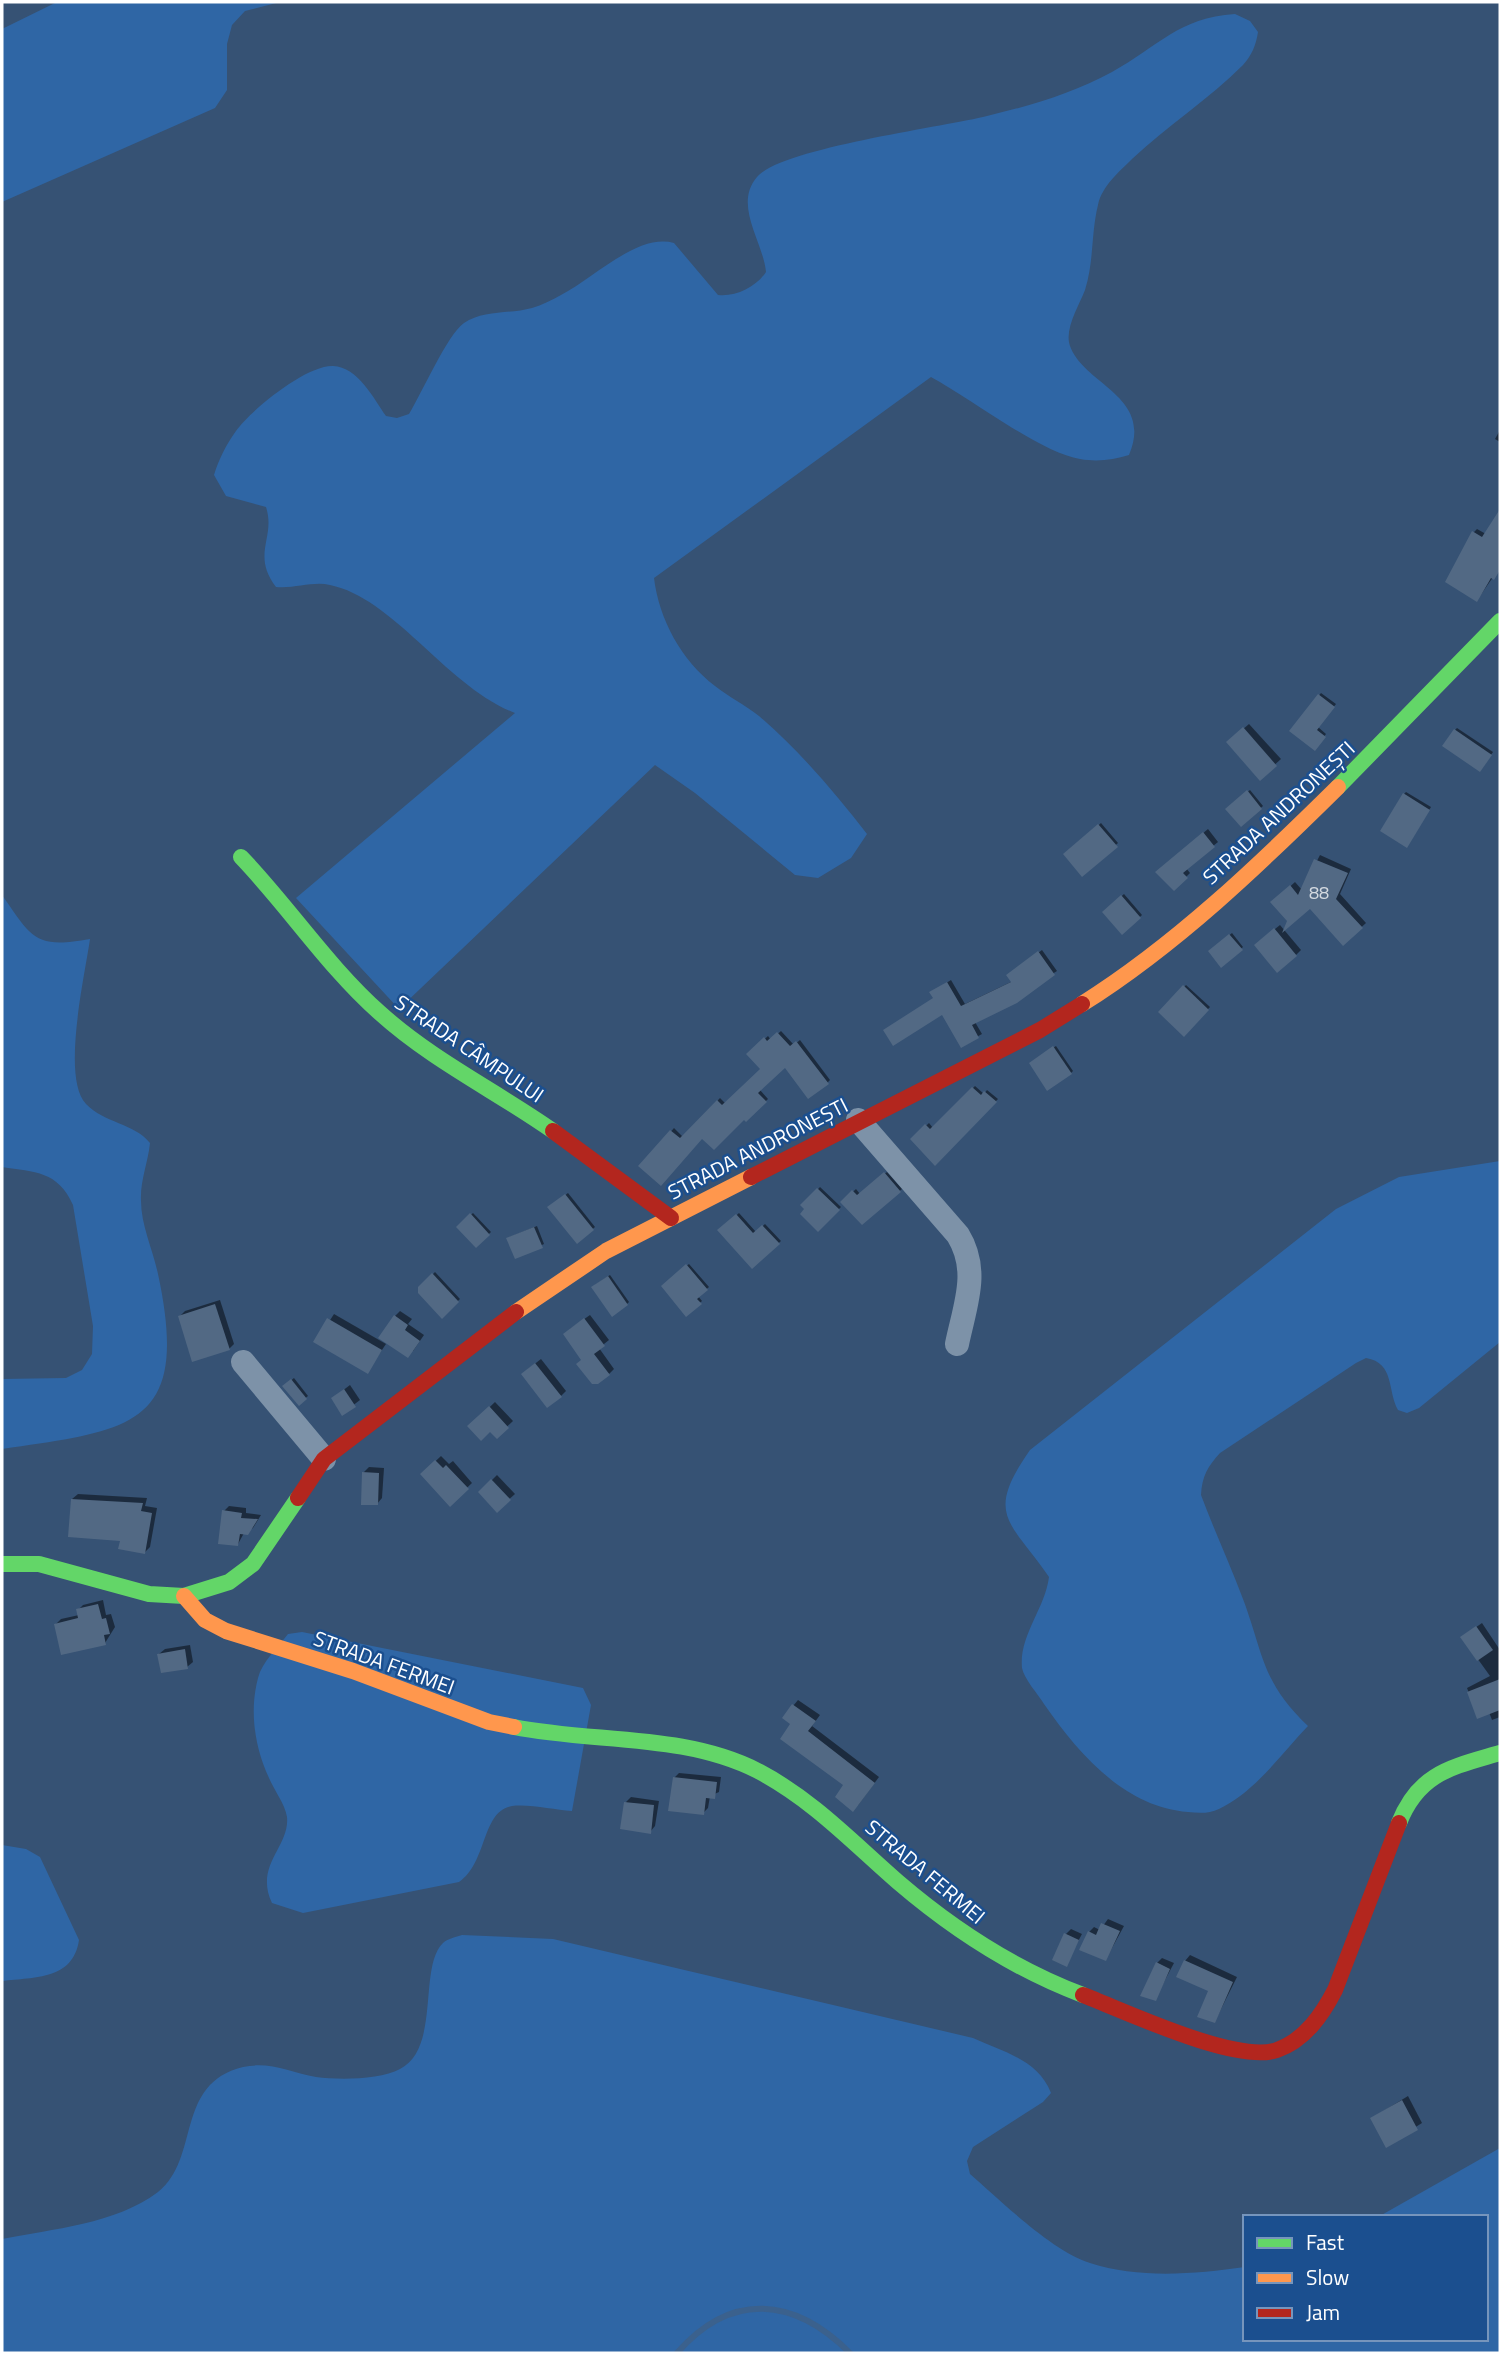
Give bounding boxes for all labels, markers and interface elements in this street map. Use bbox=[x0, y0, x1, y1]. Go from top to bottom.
street label: STRADA ANDRONEȘTI bbox=[1195, 733, 1362, 892]
house number: 88 bbox=[1309, 879, 1329, 906]
street label: STRADA CÂMPULUI bbox=[388, 986, 551, 1110]
street label: STRADA ANDRONEȘTI bbox=[662, 1089, 853, 1207]
street label: STRADA FERMEI bbox=[309, 1622, 459, 1702]
street label: STRADA FERMEI bbox=[859, 1811, 993, 1931]
legend bbox=[1243, 2215, 1488, 2341]
text: Fast bbox=[1306, 2226, 1345, 2258]
text: Slow bbox=[1306, 2261, 1349, 2293]
text: Jam bbox=[1306, 2296, 1340, 2328]

